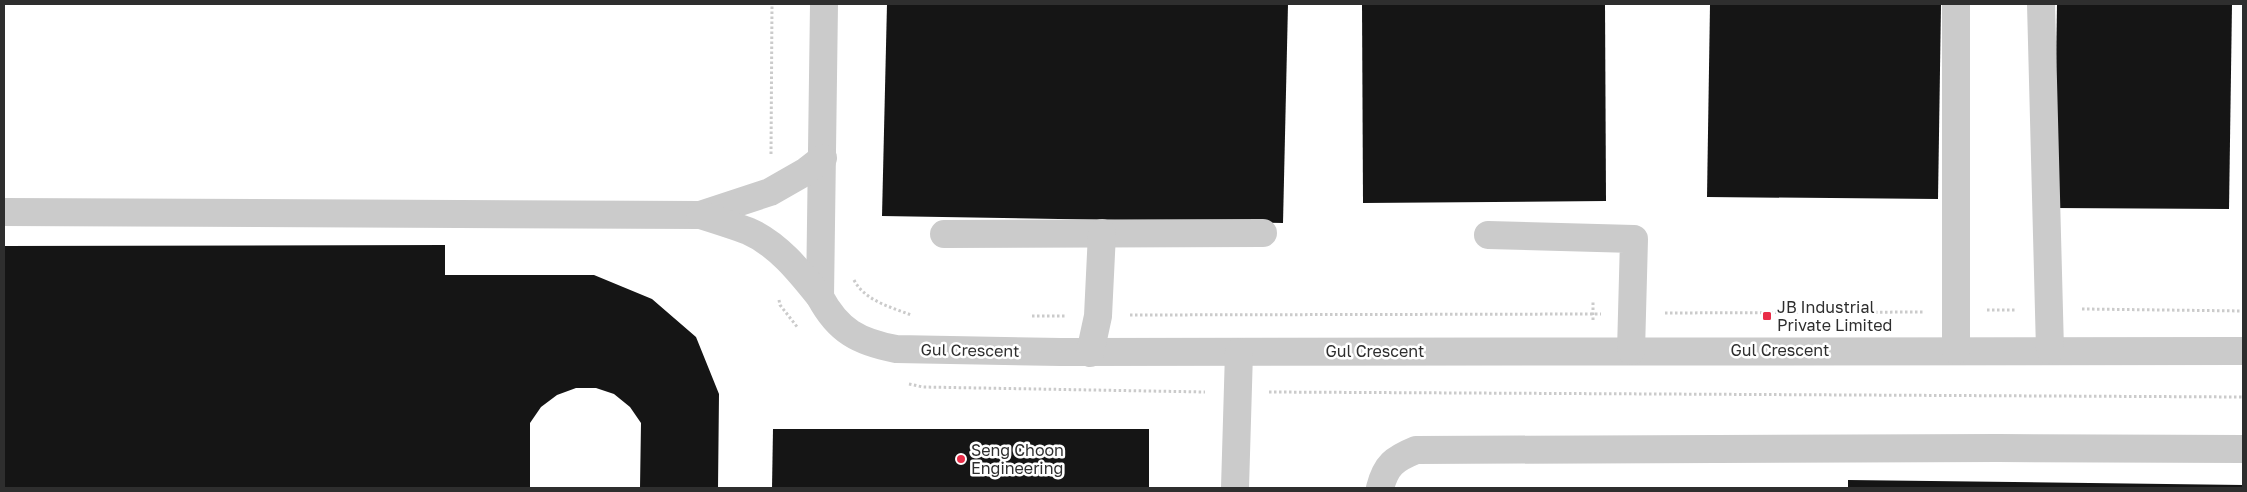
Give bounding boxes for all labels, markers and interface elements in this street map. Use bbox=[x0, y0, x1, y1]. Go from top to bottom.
place label: JB Industrial Private Limited bbox=[1777, 297, 1892, 335]
marker: JB Industrial Private Limited bbox=[1761, 310, 1773, 322]
street label: Gul Crescent bbox=[920, 339, 1020, 361]
street label: Gul Crescent bbox=[1731, 340, 1829, 360]
street label: Gul Crescent bbox=[1326, 341, 1424, 361]
place label: Seng Choon Engineering bbox=[971, 440, 1064, 478]
marker: Seng Choon Engineering bbox=[955, 453, 967, 465]

